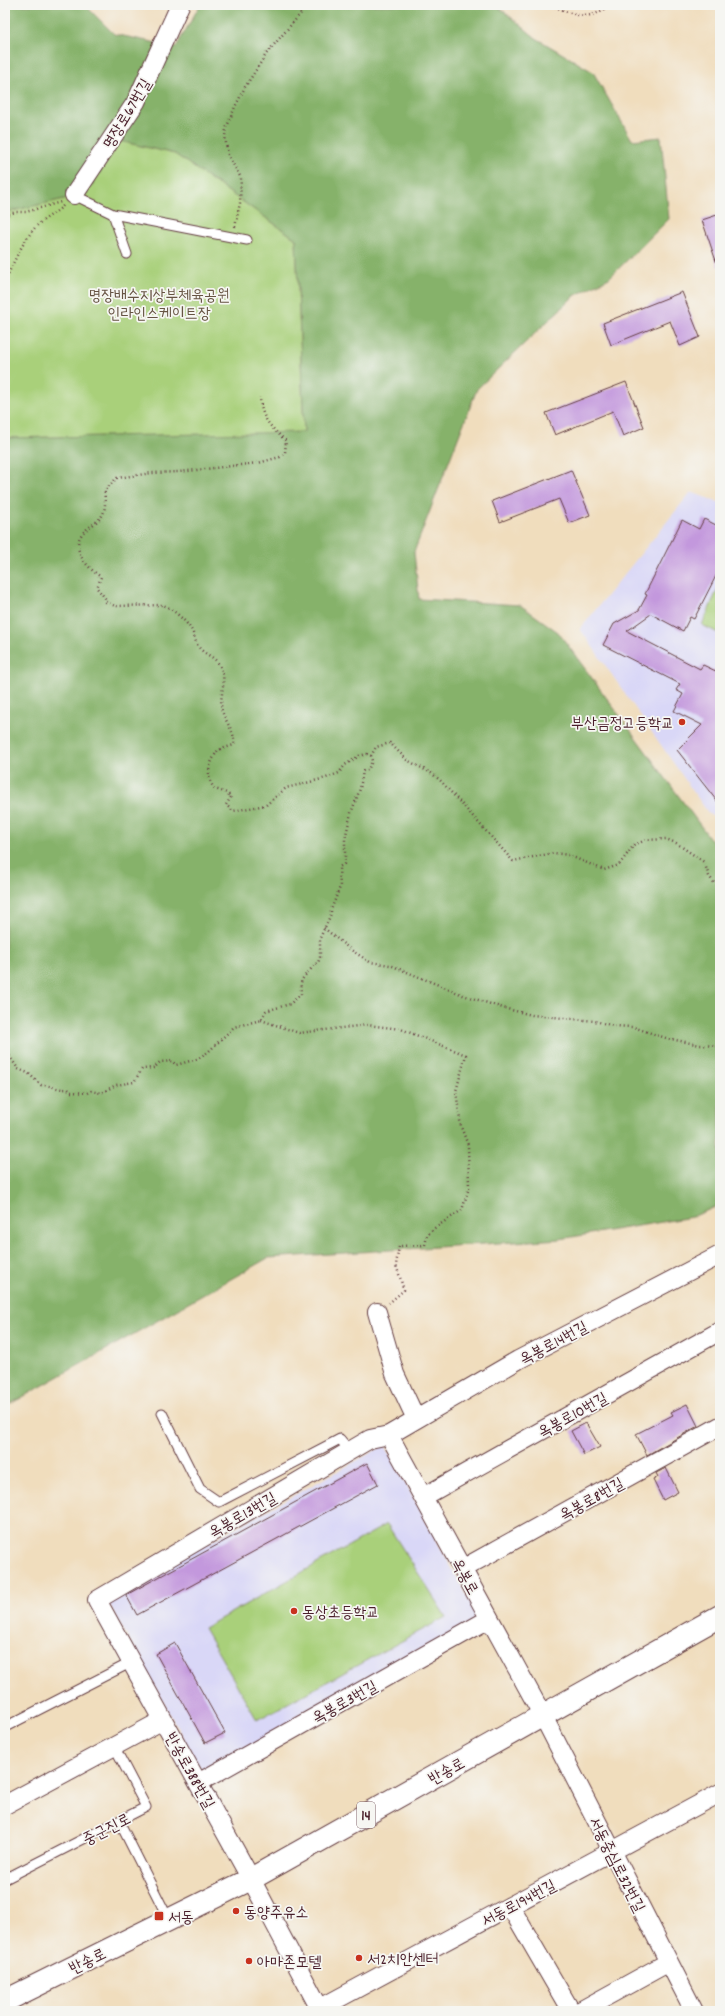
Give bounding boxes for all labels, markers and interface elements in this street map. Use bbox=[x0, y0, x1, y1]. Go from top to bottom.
street label: 명장로67번길 bbox=[98, 75, 158, 154]
park label: 명장배수지상부체육공원 인라인스케이트장 bbox=[88, 285, 230, 326]
place label: 부산금정고등학교 bbox=[571, 713, 674, 736]
marker: 부산금정고등학교 bbox=[677, 717, 687, 727]
street label: 옥봉로14번길 bbox=[516, 1317, 593, 1372]
street label: 옥봉로10번길 bbox=[534, 1388, 612, 1445]
street label: 옥봉로8번길 bbox=[556, 1473, 629, 1527]
street label: 옥봉로13번길 bbox=[205, 1487, 282, 1545]
street label: 옥봉로 bbox=[444, 1555, 483, 1600]
place label: 동상초등학교 bbox=[302, 1602, 379, 1625]
marker: 동상초등학교 bbox=[289, 1606, 299, 1616]
street label: 옥봉로3번길 bbox=[308, 1676, 382, 1731]
street label: 반송로388번길 bbox=[158, 1729, 219, 1814]
street label: 반송로 bbox=[425, 1753, 470, 1792]
road number: 14 bbox=[357, 1802, 375, 1828]
street label: 중군진로 bbox=[79, 1808, 135, 1852]
street label: 서동중심로32번길 bbox=[582, 1813, 650, 1917]
street label: 서동로194번길 bbox=[478, 1875, 561, 1934]
place label: 동양주유소 bbox=[244, 1902, 308, 1925]
marker: 동양주유소 bbox=[231, 1906, 241, 1916]
place label: 서동 bbox=[168, 1907, 194, 1930]
marker: 서동 bbox=[153, 1910, 165, 1922]
street label: 반송로 bbox=[66, 1943, 110, 1981]
place label: 서2치안센터 bbox=[367, 1949, 438, 1972]
place label: 아마존모텔 bbox=[257, 1952, 322, 1975]
marker: 서2치안센터 bbox=[354, 1953, 364, 1963]
marker: 아마존모텔 bbox=[244, 1956, 254, 1966]

